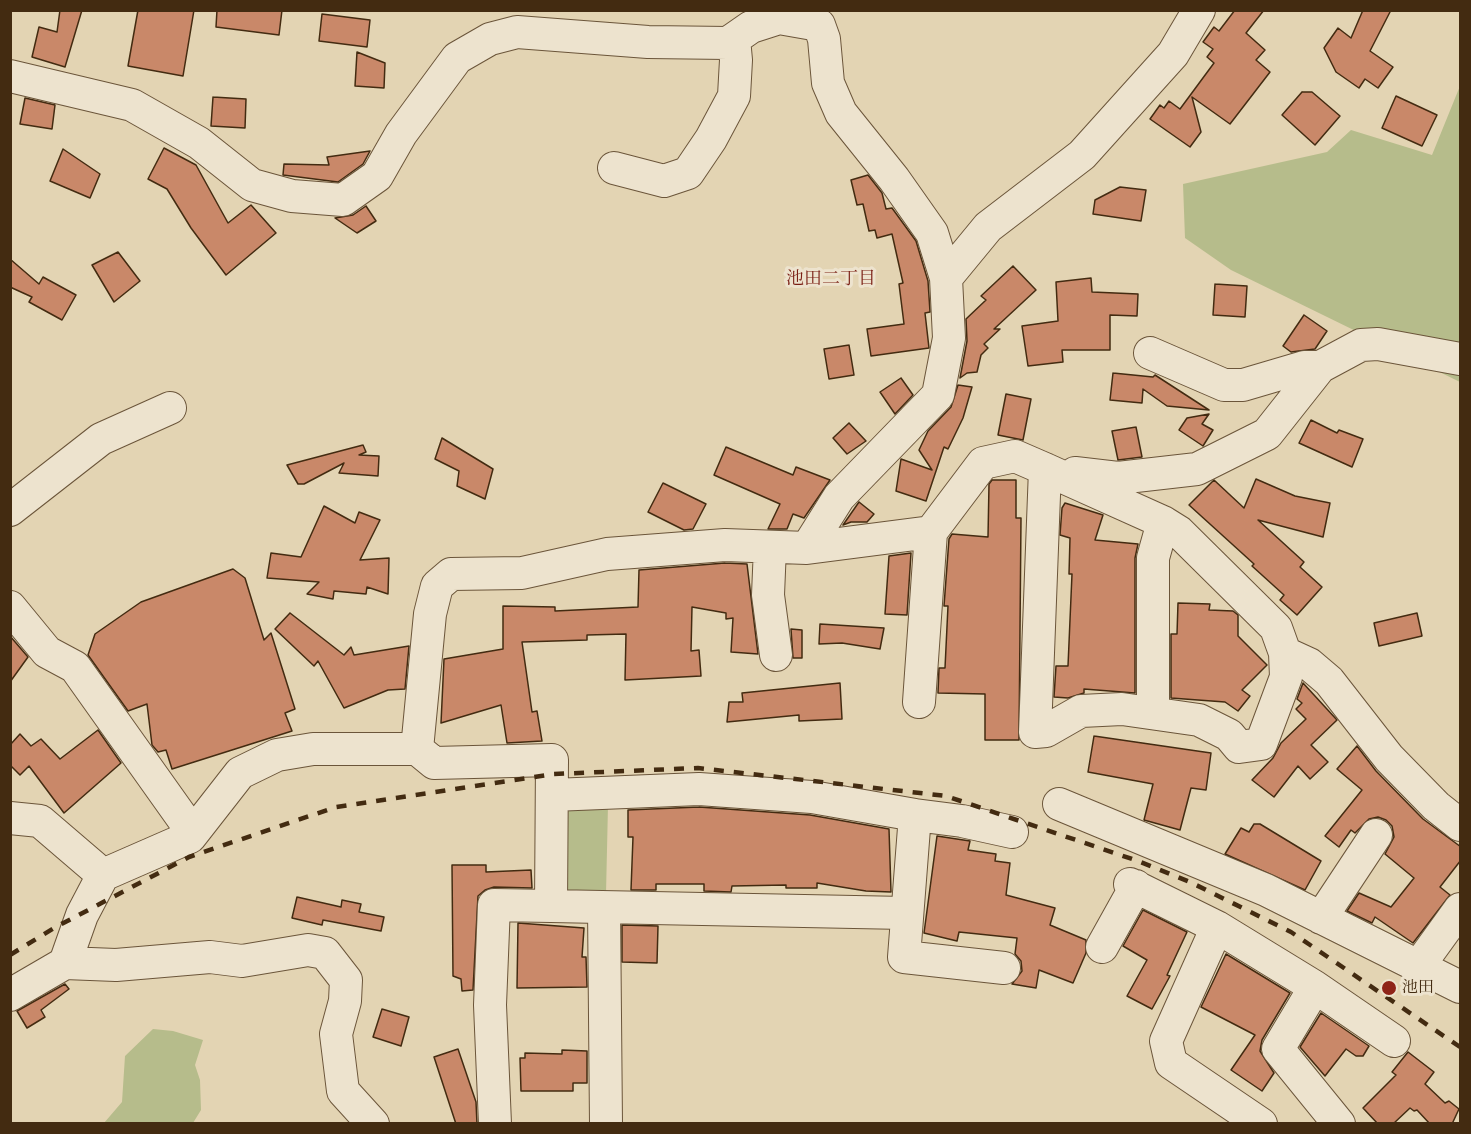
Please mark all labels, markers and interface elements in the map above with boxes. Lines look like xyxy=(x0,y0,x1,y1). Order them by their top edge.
district label: 池田二丁目 xyxy=(786,268,876,290)
place label: 池田 xyxy=(1402,978,1434,998)
marker: 池田 xyxy=(1380,979,1398,997)

